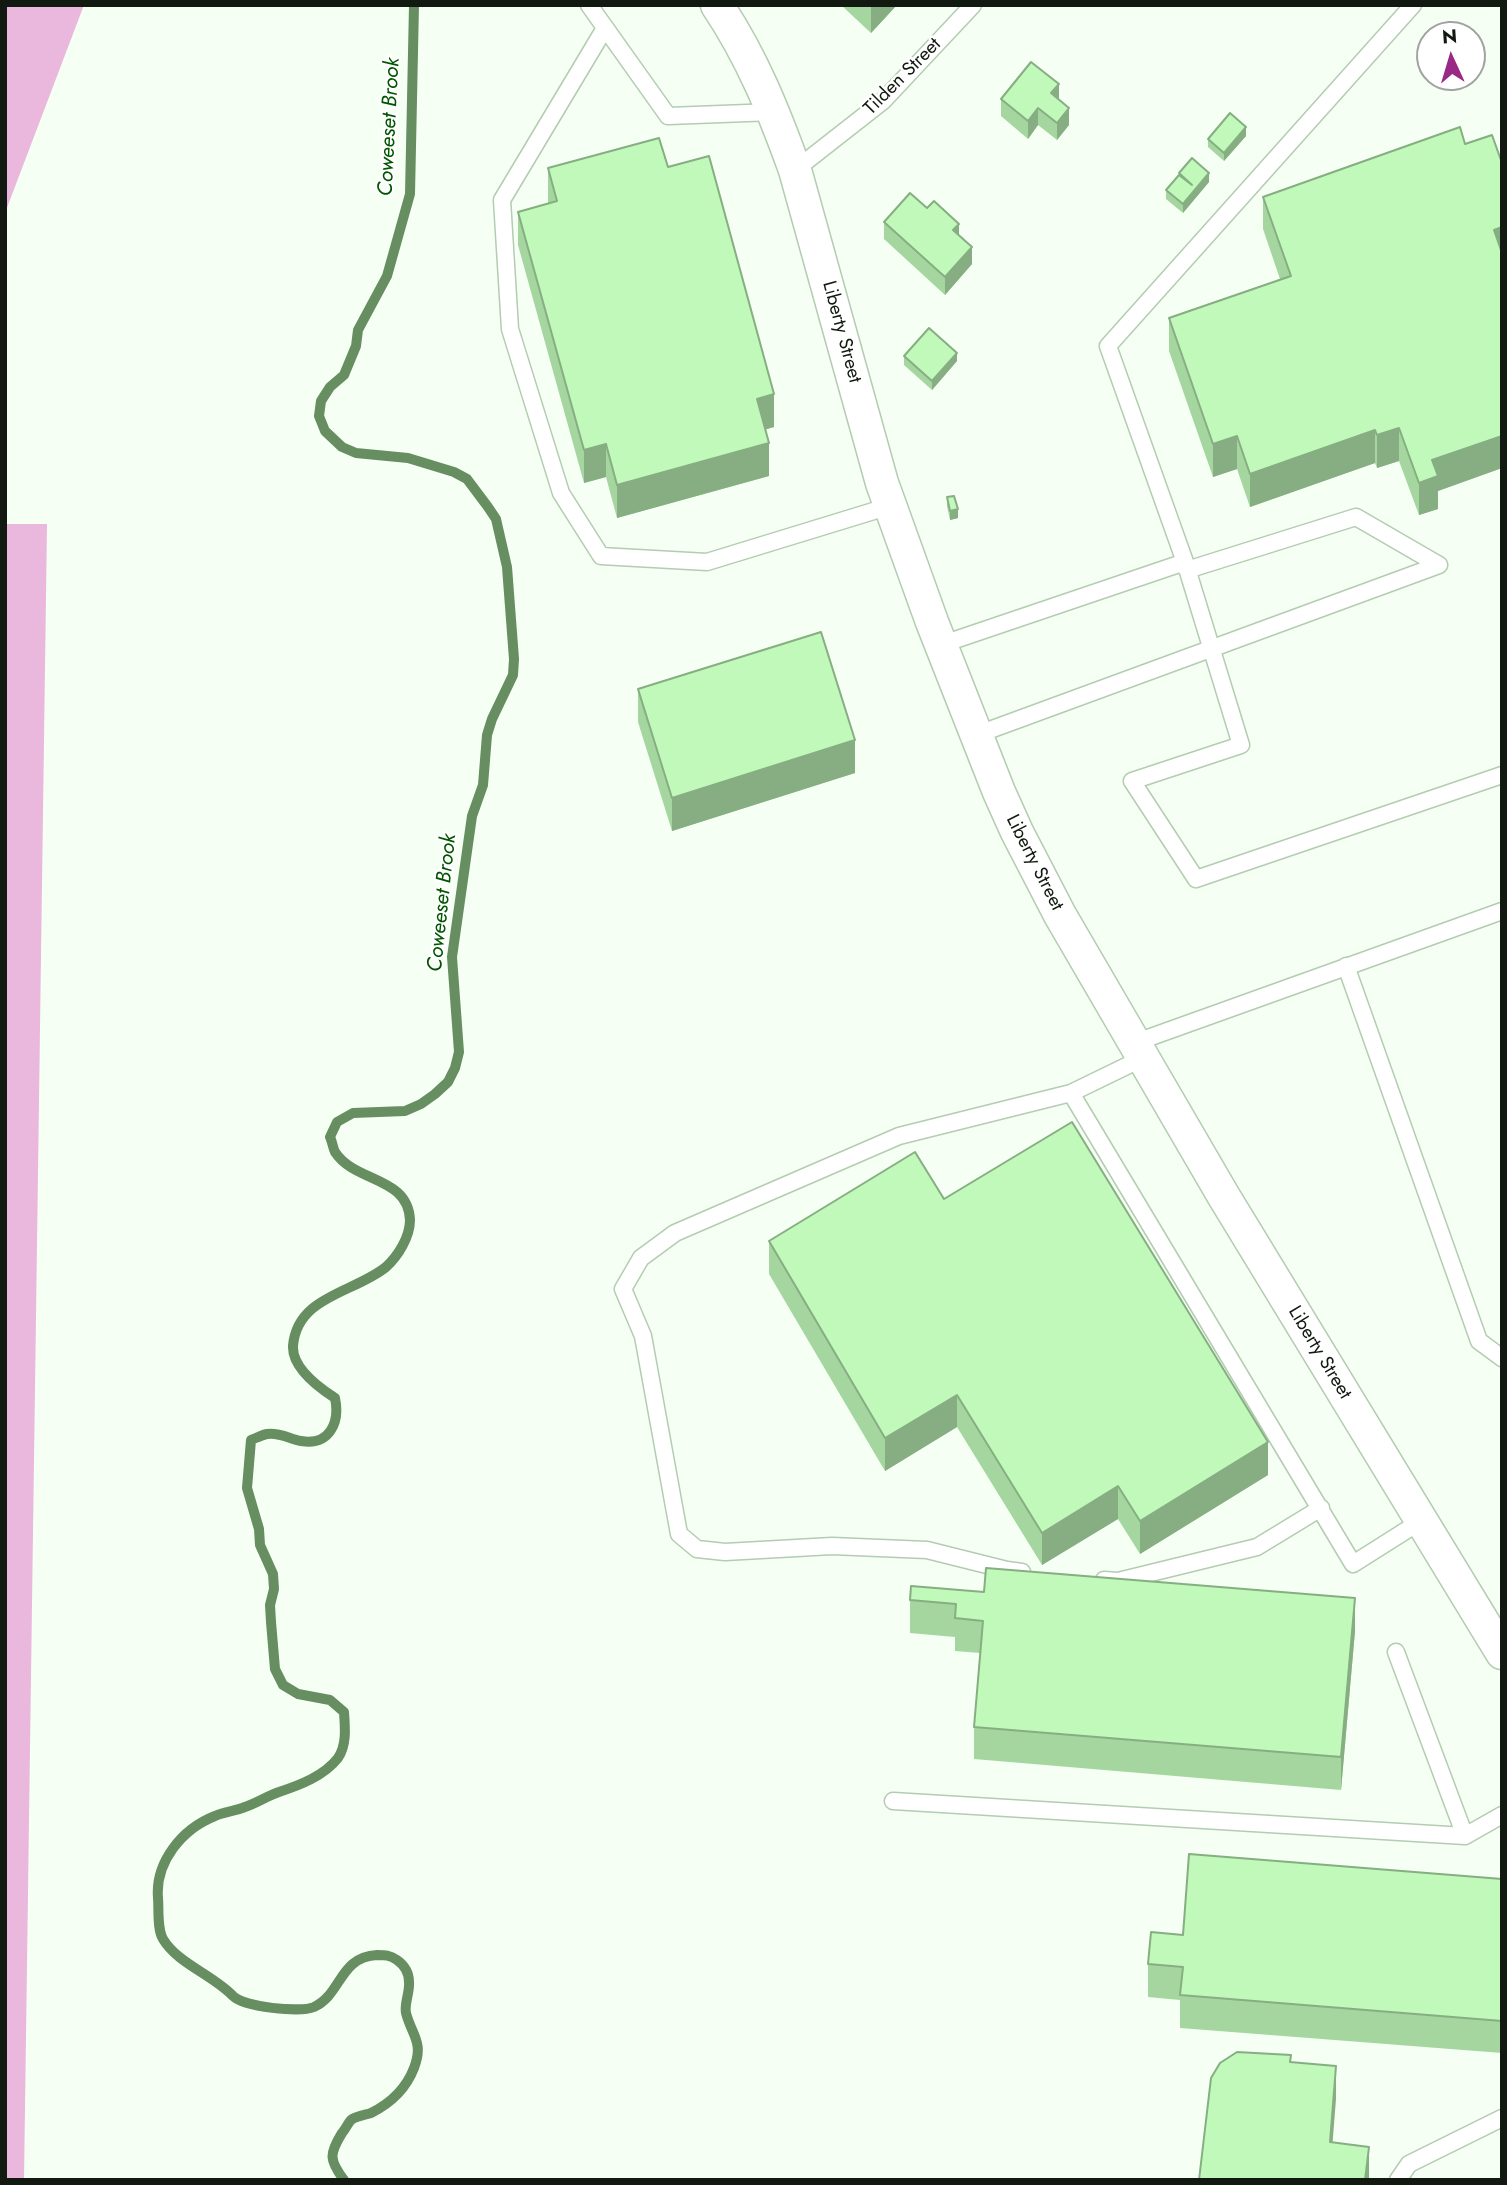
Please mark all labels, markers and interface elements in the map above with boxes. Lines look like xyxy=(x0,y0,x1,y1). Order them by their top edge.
north arrow xyxy=(1416,21,1486,91)
text: N xyxy=(1441,23,1458,51)
street label: Tilden Street xyxy=(860,34,946,120)
water label: Coweeset Brook xyxy=(374,57,406,197)
street label: Liberty Street xyxy=(816,279,866,385)
street label: Liberty Street xyxy=(1000,811,1068,915)
water label: Coweeset Brook xyxy=(423,833,463,973)
street label: Liberty Street xyxy=(1282,1302,1356,1404)

